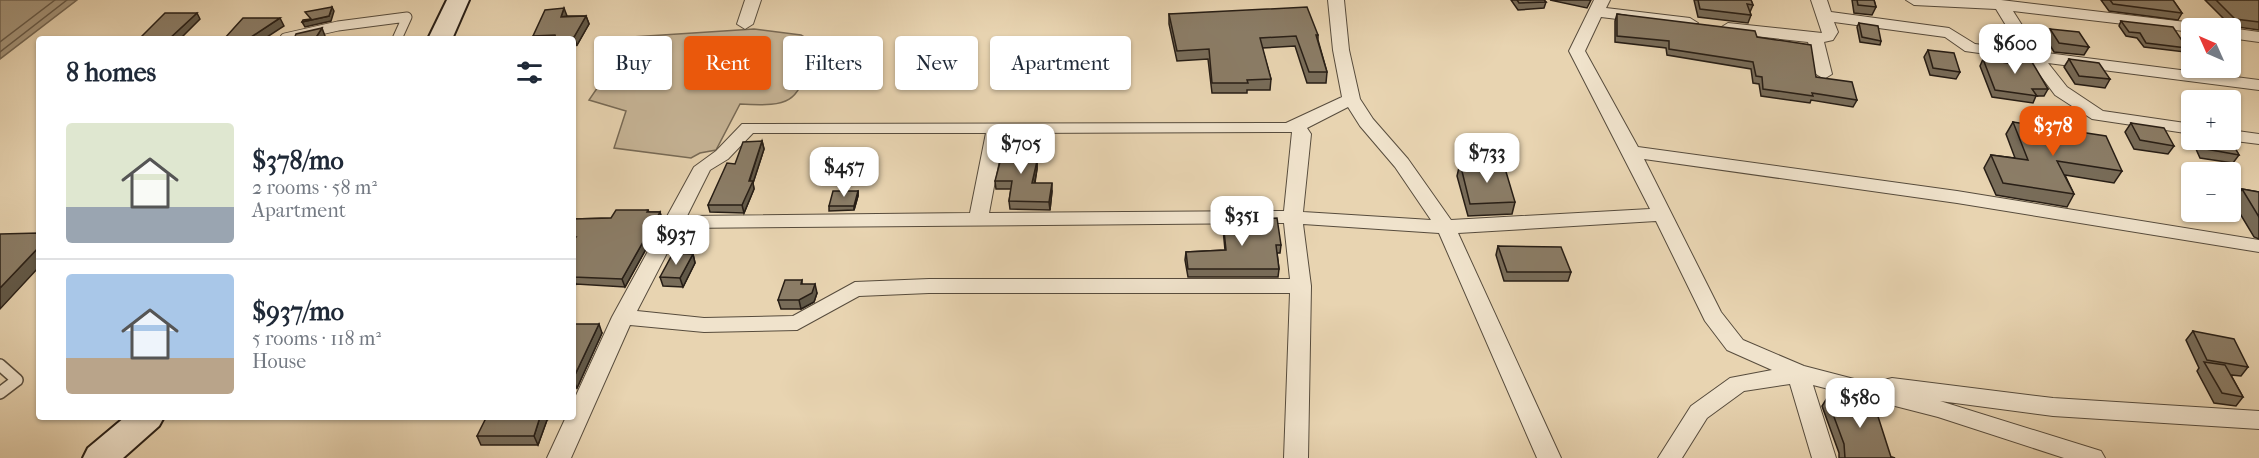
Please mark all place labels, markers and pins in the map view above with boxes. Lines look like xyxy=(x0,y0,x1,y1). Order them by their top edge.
pin: $600 xyxy=(1979,24,2051,75)
pin: $378 xyxy=(2017,106,2089,157)
pin: $705 xyxy=(985,124,1057,175)
pin: $733 xyxy=(1451,133,1523,184)
pin: $457 xyxy=(808,147,880,198)
pin: $351 xyxy=(1206,196,1278,247)
pin: $937 xyxy=(640,215,712,266)
pin: $580 xyxy=(1824,378,1896,429)

